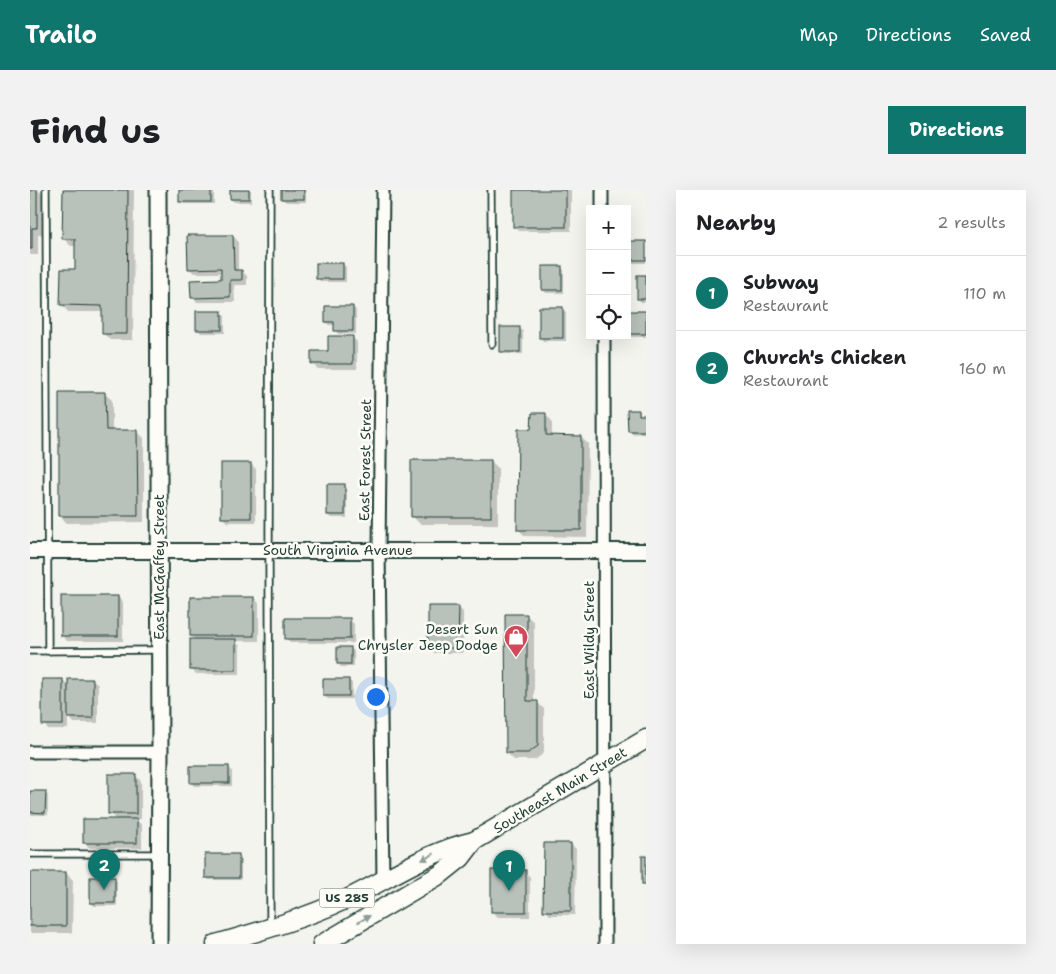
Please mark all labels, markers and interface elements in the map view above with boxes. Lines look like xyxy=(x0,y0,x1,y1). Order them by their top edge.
text: Trailo xyxy=(25,19,97,51)
text: Map xyxy=(800,23,838,47)
text: Directions xyxy=(866,23,952,47)
text: Saved xyxy=(980,23,1031,47)
button: Directions xyxy=(888,106,1026,154)
text: Find us xyxy=(30,107,161,154)
map controls xyxy=(586,205,631,340)
button: + xyxy=(586,205,631,250)
text: Nearby xyxy=(696,209,776,237)
text: 2 results xyxy=(937,212,1006,233)
button: − xyxy=(586,250,631,295)
text: Subway xyxy=(743,270,819,295)
text: 1 xyxy=(708,283,716,304)
text: 110 m xyxy=(963,283,1006,304)
button: locate xyxy=(586,295,631,340)
text: Restaurant xyxy=(743,295,829,316)
text: Church's Chicken xyxy=(743,345,906,370)
text: 2 xyxy=(706,358,718,379)
text: 160 m xyxy=(959,358,1006,379)
text: Restaurant xyxy=(743,370,829,391)
street label: East Forest Street xyxy=(355,399,375,521)
street label: East McGaffey Street xyxy=(150,494,168,640)
street label: South Virginia Avenue xyxy=(263,541,413,559)
street label: East Wildy Street xyxy=(580,581,598,699)
place label: Desert Sun Chrysler Jeep Dodge xyxy=(358,620,498,654)
shop icon: Desert Sun Chrysler Jeep Dodge xyxy=(503,624,529,658)
your location xyxy=(363,684,389,710)
street label: Southeast Main Street xyxy=(490,743,630,837)
pin: 2 xyxy=(88,849,120,890)
pin: 1 xyxy=(493,850,525,891)
one-way arrow xyxy=(420,853,435,861)
road number: US 285 xyxy=(320,888,374,908)
one-way arrow xyxy=(356,915,371,923)

